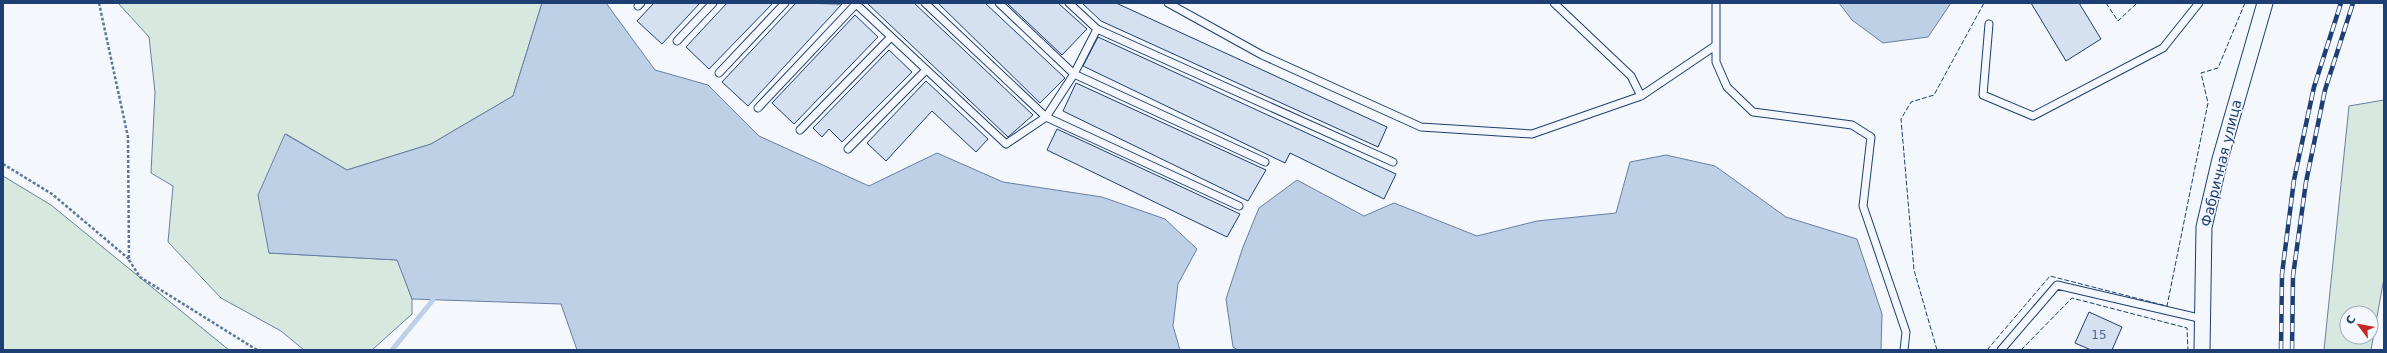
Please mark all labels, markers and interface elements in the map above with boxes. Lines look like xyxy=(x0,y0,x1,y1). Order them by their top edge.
street label: Фабричная улица xyxy=(2197,98,2245,228)
north arrow xyxy=(2339,305,2379,345)
text: С xyxy=(2343,313,2359,327)
house number: 15 xyxy=(2091,328,2107,342)

